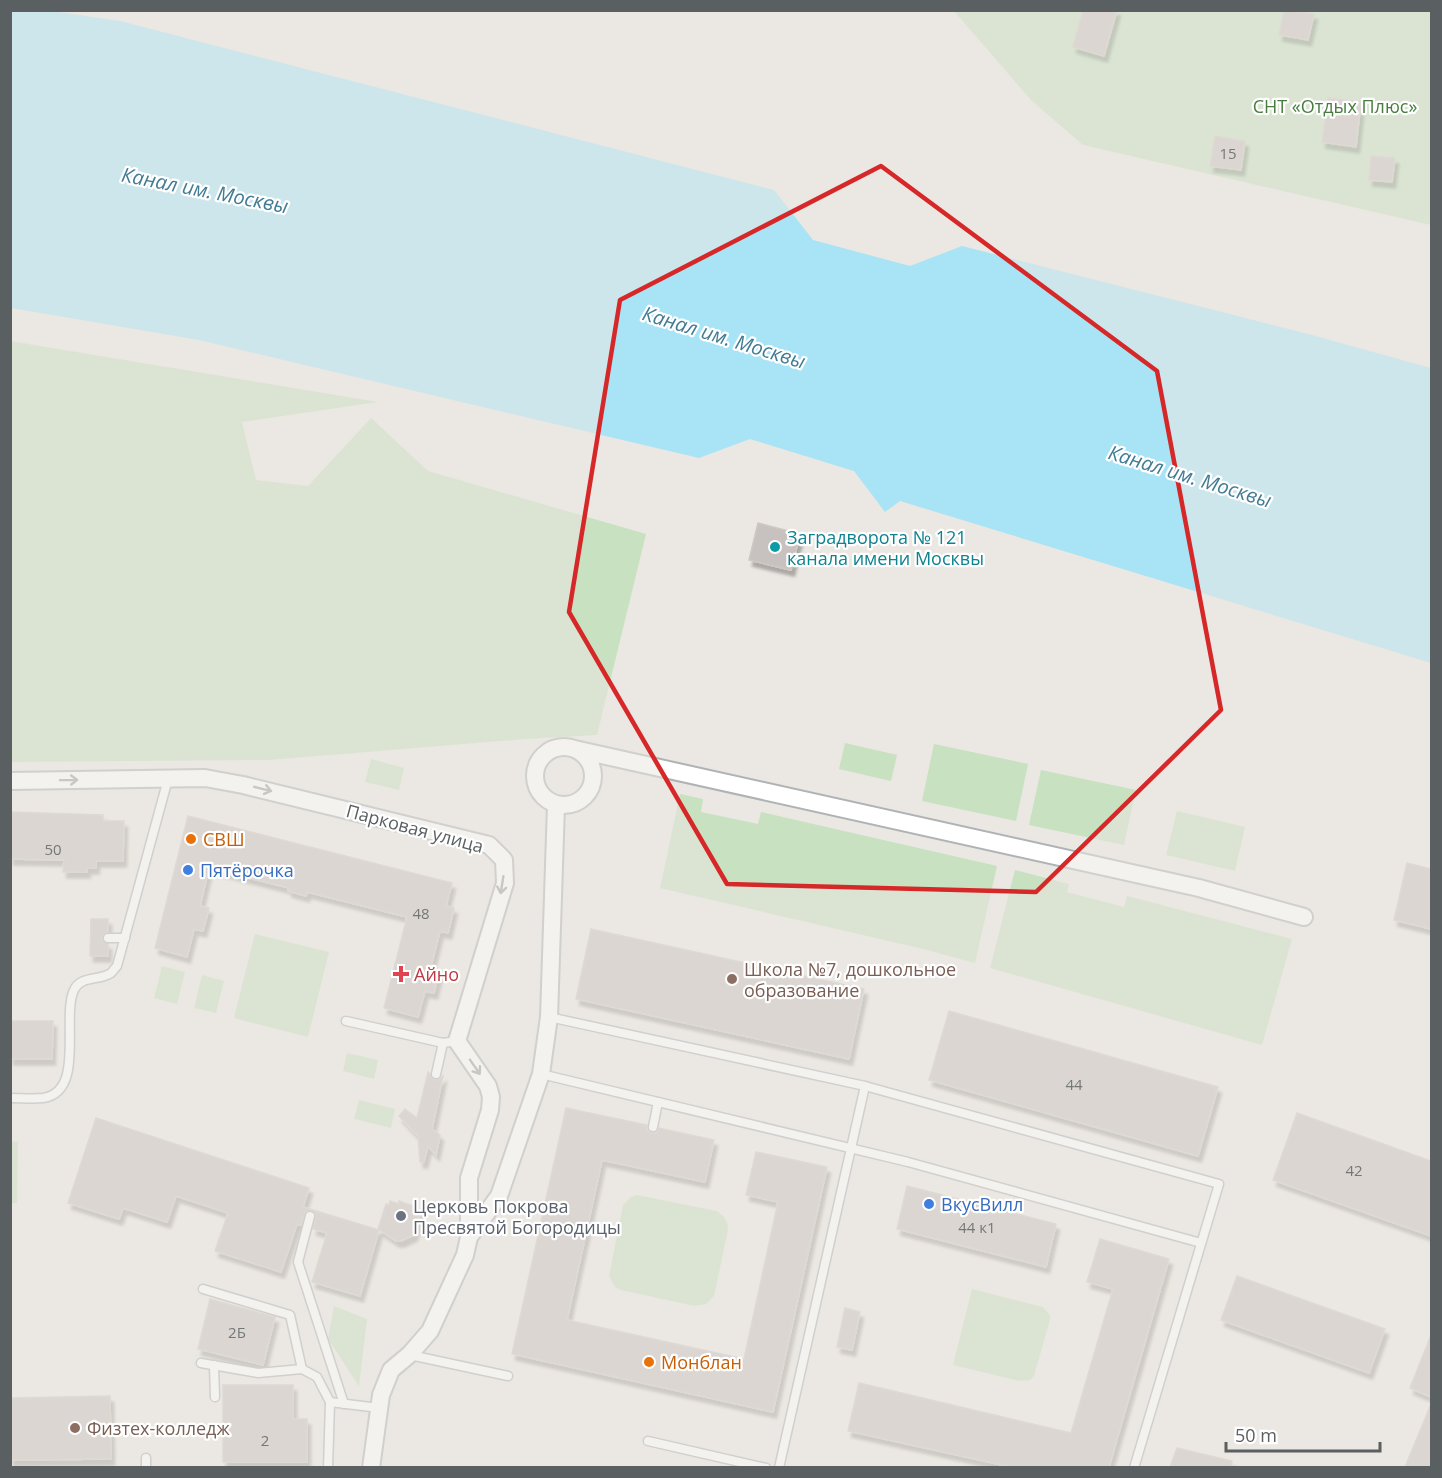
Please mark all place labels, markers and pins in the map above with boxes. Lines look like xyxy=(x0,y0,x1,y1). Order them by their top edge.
place label: Заградворота № 121 канала имени Москвы xyxy=(787,525,984,570)
marker: Заградворота № 121 канала имени Москвы xyxy=(768,540,782,554)
place label: СВШ xyxy=(203,827,245,851)
marker: СВШ xyxy=(184,832,198,846)
place label: Пятёрочка xyxy=(200,858,294,882)
marker: Пятёрочка xyxy=(181,863,195,877)
place label: Школа №7, дошкольное образование xyxy=(744,957,956,1002)
place label: Айно xyxy=(414,962,459,986)
marker: Айно xyxy=(392,965,410,983)
marker: Школа №7, дошкольное образование xyxy=(725,972,739,986)
place label: ВкусВилл xyxy=(941,1192,1023,1216)
place label: Церковь Покрова Пресвятой Богородицы xyxy=(413,1194,621,1239)
marker: ВкусВилл xyxy=(922,1197,936,1211)
marker: Церковь Покрова Пресвятой Богородицы xyxy=(394,1209,408,1223)
place label: Монблан xyxy=(661,1350,742,1374)
marker: Монблан xyxy=(642,1355,656,1369)
place label: Физтех-колледж xyxy=(87,1416,230,1440)
marker: Физтех-колледж xyxy=(68,1421,82,1435)

